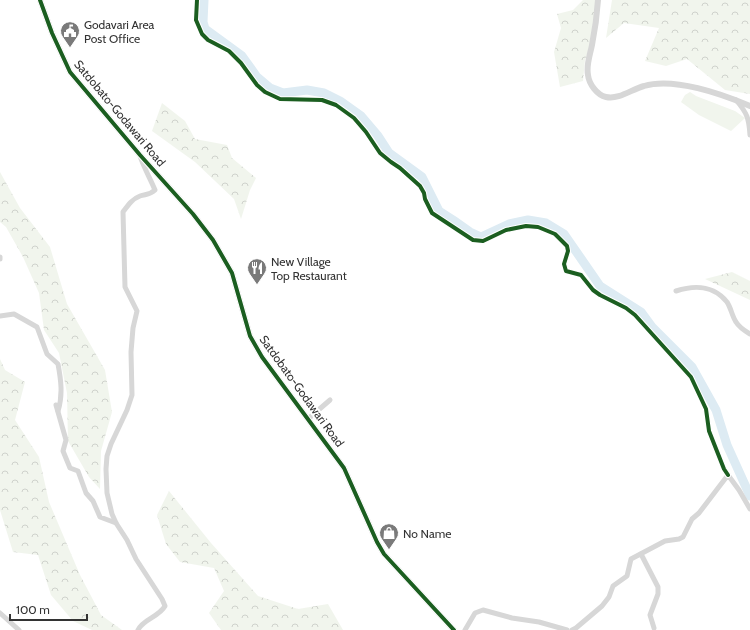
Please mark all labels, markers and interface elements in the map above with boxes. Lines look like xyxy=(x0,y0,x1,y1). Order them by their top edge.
place label: Godavari Area Post Office xyxy=(84,17,155,46)
public building icon: Godavari Area Post Office xyxy=(59,20,81,48)
street label: Satdobato-Godawari Road xyxy=(71,57,169,169)
place label: New Village Top Restaurant xyxy=(271,254,347,283)
restaurant icon: New Village Top Restaurant xyxy=(246,257,268,285)
street label: Satdobato-Godawari Road xyxy=(256,332,348,450)
shop icon: No Name xyxy=(378,522,400,550)
place label: No Name xyxy=(403,526,451,541)
scale bar xyxy=(10,596,87,622)
text: 100 m xyxy=(16,602,50,617)

